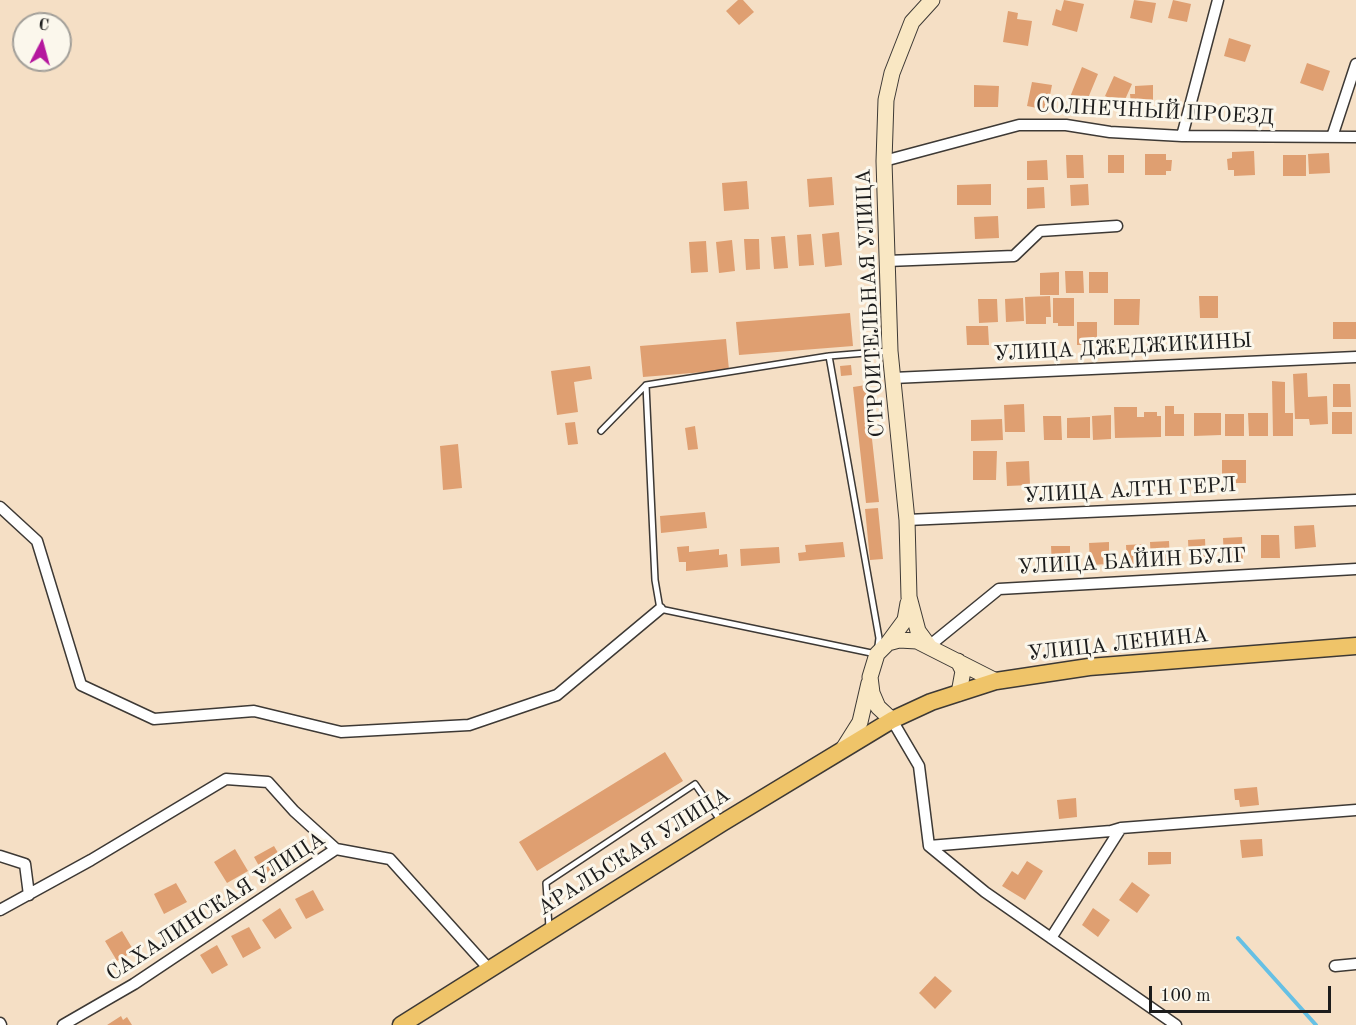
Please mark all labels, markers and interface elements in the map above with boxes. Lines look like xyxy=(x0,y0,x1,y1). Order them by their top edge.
north arrow xyxy=(12,12,72,72)
text: С xyxy=(38,18,50,35)
street label: СОЛНЕЧНЫЙ ПРОЕЗД xyxy=(1035,93,1275,131)
street label: СТРОИТЕЛЬНАЯ УЛИЦА xyxy=(851,168,891,438)
street label: УЛИЦА ДЖЕДЖИКИНЫ xyxy=(993,329,1253,367)
street label: УЛИЦА АЛТН ГЕРЛ xyxy=(1023,473,1237,509)
street label: УЛИЦА БАЙИН БУЛГ xyxy=(1017,543,1247,581)
street label: УЛИЦА ЛЕНИНА xyxy=(1026,623,1210,667)
street label: АРАЛЬСКАЯ УЛИЦА xyxy=(533,783,735,921)
street label: САХАЛИНСКАЯ УЛИЦА xyxy=(102,827,330,987)
scale bar xyxy=(1152,974,1334,1012)
text: 100 m xyxy=(1160,987,1211,1005)

